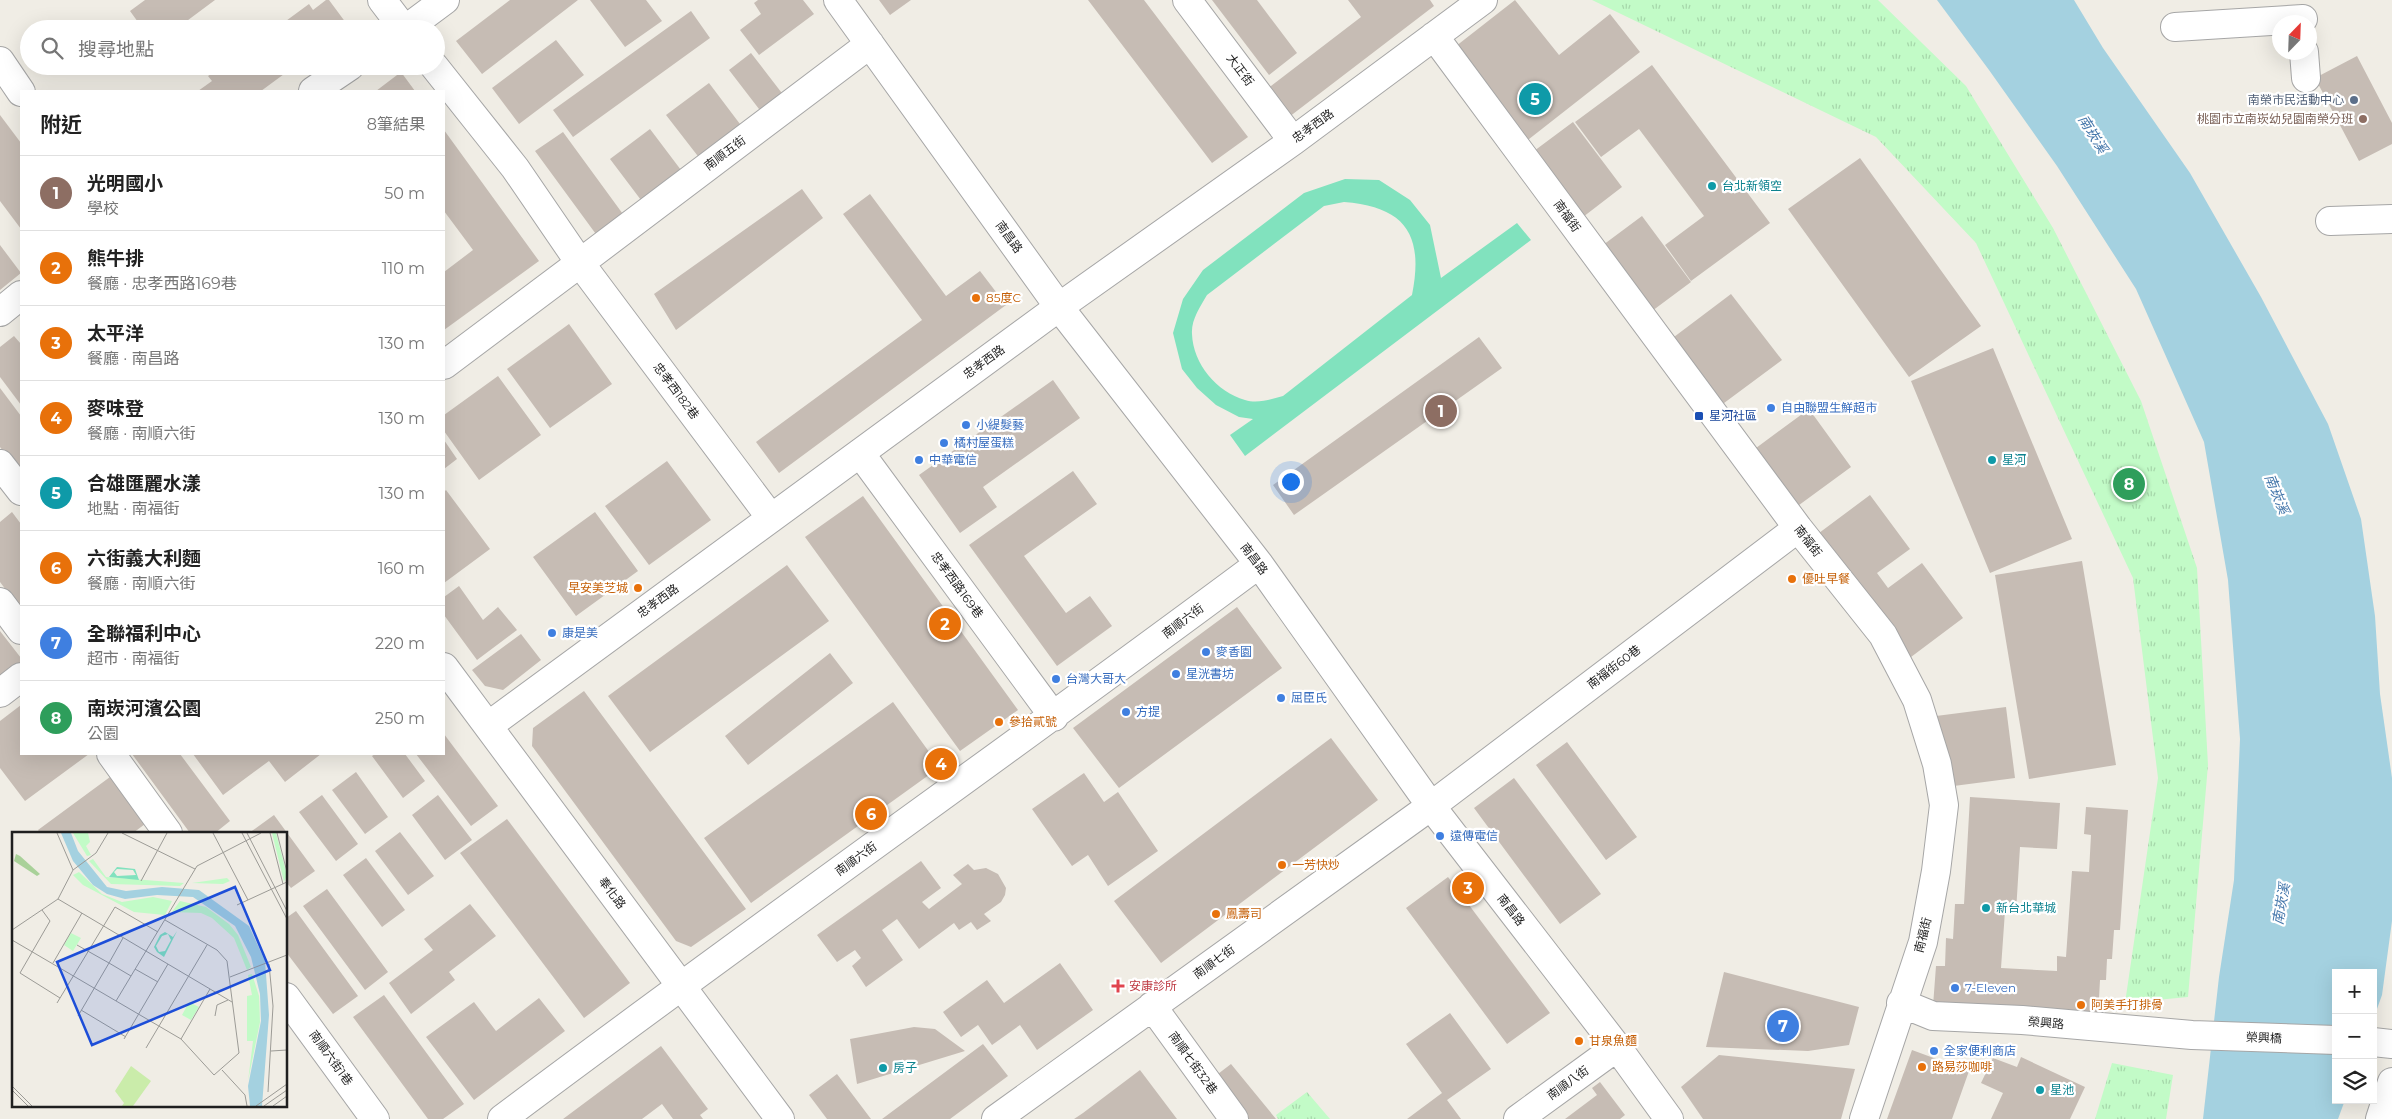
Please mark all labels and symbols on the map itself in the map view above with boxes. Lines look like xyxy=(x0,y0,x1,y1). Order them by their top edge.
north arrow xyxy=(2272,15,2317,60)
street label: 大正街 xyxy=(1224,51,1257,89)
pin: 5 xyxy=(1519,80,1551,118)
place label: 南榮市民活動中心 xyxy=(2248,92,2344,107)
marker: 南榮市民活動中心 xyxy=(2348,94,2360,106)
street label: 忠孝西路 xyxy=(1289,105,1337,146)
water label: 南崁溪 xyxy=(2074,111,2113,158)
place label: 桃園市立南崁幼兒園南榮分班 xyxy=(2197,111,2353,126)
marker: 桃園市立南崁幼兒園南榮分班 xyxy=(2357,113,2369,125)
street label: 南順五街 xyxy=(701,132,748,173)
place label: 台北新領空 xyxy=(1722,178,1782,193)
marker: 台北新領空 xyxy=(1706,180,1718,192)
street label: 南福街 xyxy=(1551,197,1584,235)
street label: 南昌路 xyxy=(993,218,1026,256)
place label: 85度C xyxy=(986,290,1021,305)
marker: 85度C xyxy=(970,292,982,304)
street label: 忠孝西路 xyxy=(960,341,1008,382)
street label: 忠孝西182巷 xyxy=(650,360,702,422)
pin: 1 xyxy=(1425,392,1457,430)
place label: 自由聯盟生鮮超市 xyxy=(1781,400,1877,415)
marker: 自由聯盟生鮮超市 xyxy=(1765,402,1777,414)
place label: 星河社區 xyxy=(1709,408,1757,423)
marker: 星河社區 xyxy=(1693,410,1705,422)
place label: 小緹髮藝 xyxy=(976,417,1024,432)
marker: 小緹髮藝 xyxy=(960,419,972,431)
place label: 橘村屋蛋糕 xyxy=(954,435,1014,450)
marker: 橘村屋蛋糕 xyxy=(938,437,950,449)
place label: 中華電信 xyxy=(929,452,977,467)
place label: 星河 xyxy=(2002,452,2026,467)
marker: 中華電信 xyxy=(913,454,925,466)
marker: 星河 xyxy=(1986,454,1998,466)
pin: 8 xyxy=(2113,465,2145,503)
your location xyxy=(1278,469,1304,495)
water label: 南崁溪 xyxy=(2261,471,2294,519)
street label: 南福街 xyxy=(1791,522,1825,559)
street label: 南昌路 xyxy=(1238,540,1271,578)
street label: 忠孝西路169巷 xyxy=(928,548,987,621)
place label: 優吐早餐 xyxy=(1802,571,1850,586)
marker: 優吐早餐 xyxy=(1786,573,1798,585)
place label: 早安美芝城 xyxy=(568,580,628,595)
street label: 忠孝西路 xyxy=(634,580,682,621)
marker: 早安美芝城 xyxy=(632,582,644,594)
street label: 南順六街 xyxy=(1159,600,1206,641)
pin: 2 xyxy=(929,605,961,643)
place label: 康是美 xyxy=(562,625,598,640)
marker: 康是美 xyxy=(546,627,558,639)
street label: 南福街60巷 xyxy=(1584,642,1643,692)
place label: 麥香園 xyxy=(1216,644,1252,659)
marker: 麥香園 xyxy=(1200,646,1212,658)
place label: 星洸書坊 xyxy=(1186,666,1234,681)
marker: 星洸書坊 xyxy=(1170,668,1182,680)
place label: 台灣大哥大 xyxy=(1066,671,1126,686)
marker: 台灣大哥大 xyxy=(1050,673,1062,685)
place label: 屈臣氏 xyxy=(1291,690,1327,705)
marker: 屈臣氏 xyxy=(1275,692,1287,704)
place label: 方提 xyxy=(1136,704,1160,719)
marker: 方提 xyxy=(1120,706,1132,718)
place label: 參拾貳號 xyxy=(1009,714,1057,729)
marker: 參拾貳號 xyxy=(993,716,1005,728)
pin: 4 xyxy=(925,745,957,783)
pin: 6 xyxy=(855,795,887,833)
place label: 遠傳電信 xyxy=(1450,828,1498,843)
marker: 遠傳電信 xyxy=(1434,830,1446,842)
inset map xyxy=(12,832,288,1106)
street label: 南順六街 xyxy=(832,838,880,879)
place label: 一芳快炒 xyxy=(1292,857,1340,872)
marker: 一芳快炒 xyxy=(1276,859,1288,871)
pin: 3 xyxy=(1452,869,1484,907)
street label: 奉化路 xyxy=(596,874,629,912)
water label: 南崁溪 xyxy=(2268,880,2294,926)
street label: 南昌路 xyxy=(1494,891,1528,928)
place label: 新台北華城 xyxy=(1996,900,2056,915)
marker: 新台北華城 xyxy=(1980,902,1992,914)
place label: 鳳壽司 xyxy=(1226,906,1262,921)
marker: 鳳壽司 xyxy=(1210,908,1222,920)
street label: 南福街 xyxy=(1911,916,1934,954)
street label: 南順七街 xyxy=(1190,941,1238,982)
place label: 安康診所 xyxy=(1129,978,1177,993)
marker: 安康診所 xyxy=(1111,979,1125,993)
place label: 7-Eleven xyxy=(1965,980,2016,995)
marker: 7-Eleven xyxy=(1949,982,1961,994)
place label: 阿美手打排骨 xyxy=(2091,997,2163,1012)
marker: 阿美手打排骨 xyxy=(2075,999,2087,1011)
pin: 7 xyxy=(1767,1007,1799,1045)
street label: 榮興路 xyxy=(2027,1013,2065,1032)
street label: 南順六街1巷 xyxy=(306,1027,356,1088)
street label: 南順七街32巷 xyxy=(1166,1029,1221,1097)
street label: 榮興橋 xyxy=(2246,1029,2282,1046)
place label: 甘泉魚麵 xyxy=(1589,1033,1637,1048)
marker: 甘泉魚麵 xyxy=(1573,1035,1585,1047)
place label: 全家便利商店 xyxy=(1944,1043,2016,1058)
marker: 全家便利商店 xyxy=(1928,1045,1940,1057)
place label: 路易莎咖啡 xyxy=(1932,1059,1992,1074)
place label: 房子 xyxy=(893,1060,917,1075)
marker: 路易莎咖啡 xyxy=(1916,1061,1928,1073)
marker: 房子 xyxy=(877,1062,889,1074)
street label: 南順八街 xyxy=(1544,1062,1592,1103)
place label: 星池 xyxy=(2050,1082,2074,1097)
marker: 星池 xyxy=(2034,1084,2046,1096)

